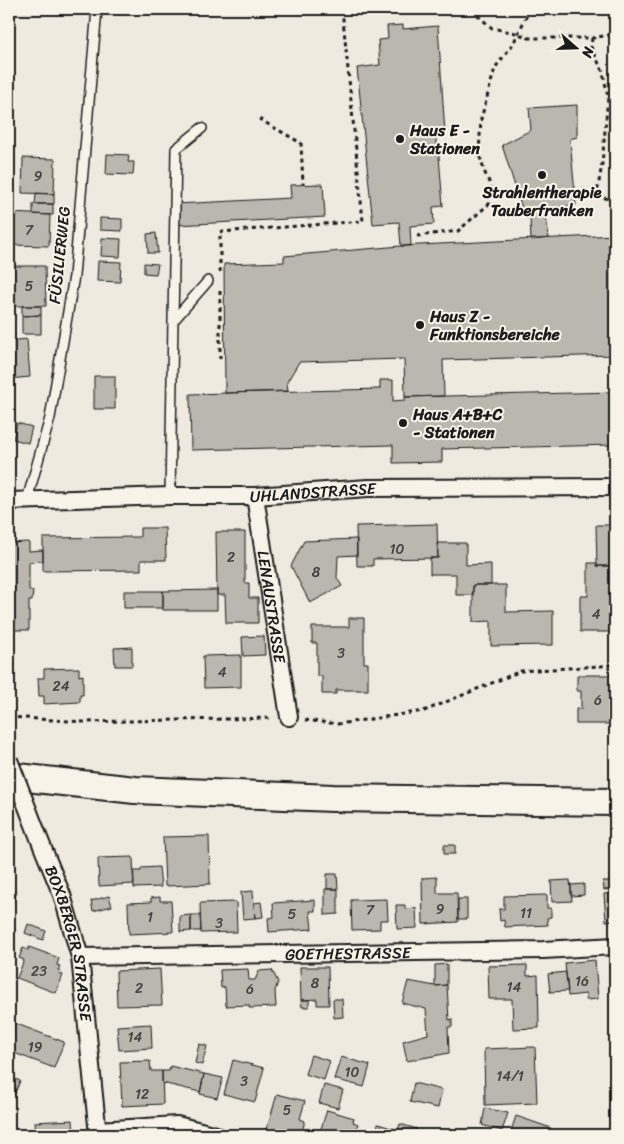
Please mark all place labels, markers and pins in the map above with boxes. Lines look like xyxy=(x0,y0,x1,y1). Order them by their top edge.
place label: Haus E - Stationen xyxy=(409,116,480,163)
marker: Haus E - Stationen xyxy=(394,133,406,145)
marker: Strahlentherapie Tauberfranken xyxy=(536,169,548,181)
place label: Strahlentherapie Tauberfranken xyxy=(481,178,602,225)
place label: Haus Z - Funktionsbereiche xyxy=(429,302,561,349)
marker: Haus Z - Funktionsbereiche xyxy=(414,319,426,331)
place label: Haus A+B+C - Stationen xyxy=(412,400,503,447)
marker: Haus A+B+C - Stationen xyxy=(397,417,409,429)

